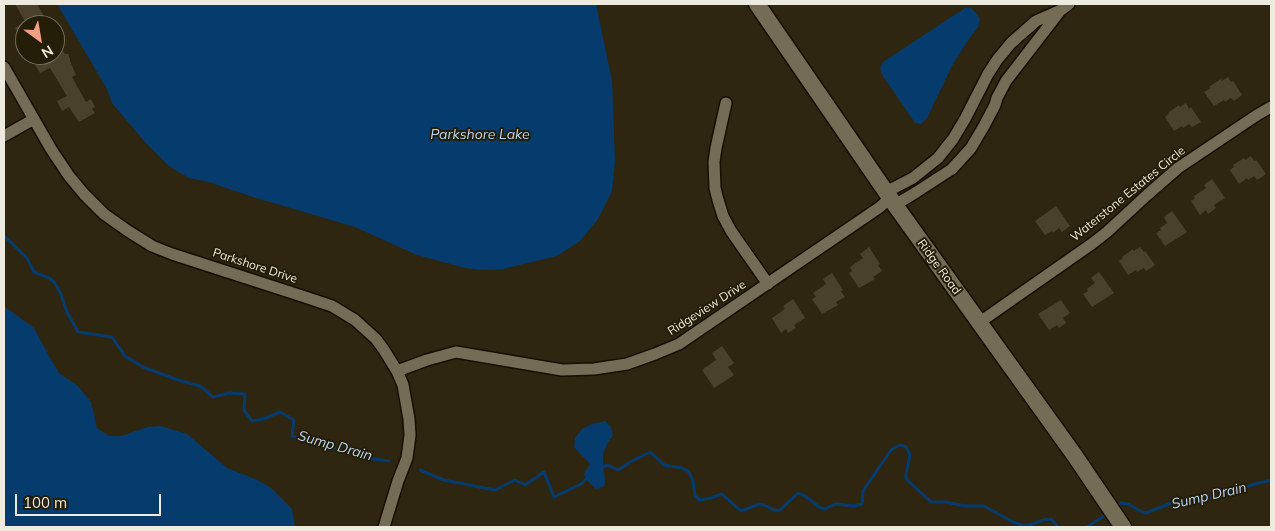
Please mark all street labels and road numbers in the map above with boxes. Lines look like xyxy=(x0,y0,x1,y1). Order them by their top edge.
street label: Waterstone Estates Circle xyxy=(1068,143,1188,245)
street label: Ridge Road xyxy=(914,237,964,297)
street label: Parkshore Drive xyxy=(211,246,299,286)
street label: Ridgeview Drive xyxy=(665,277,749,339)

